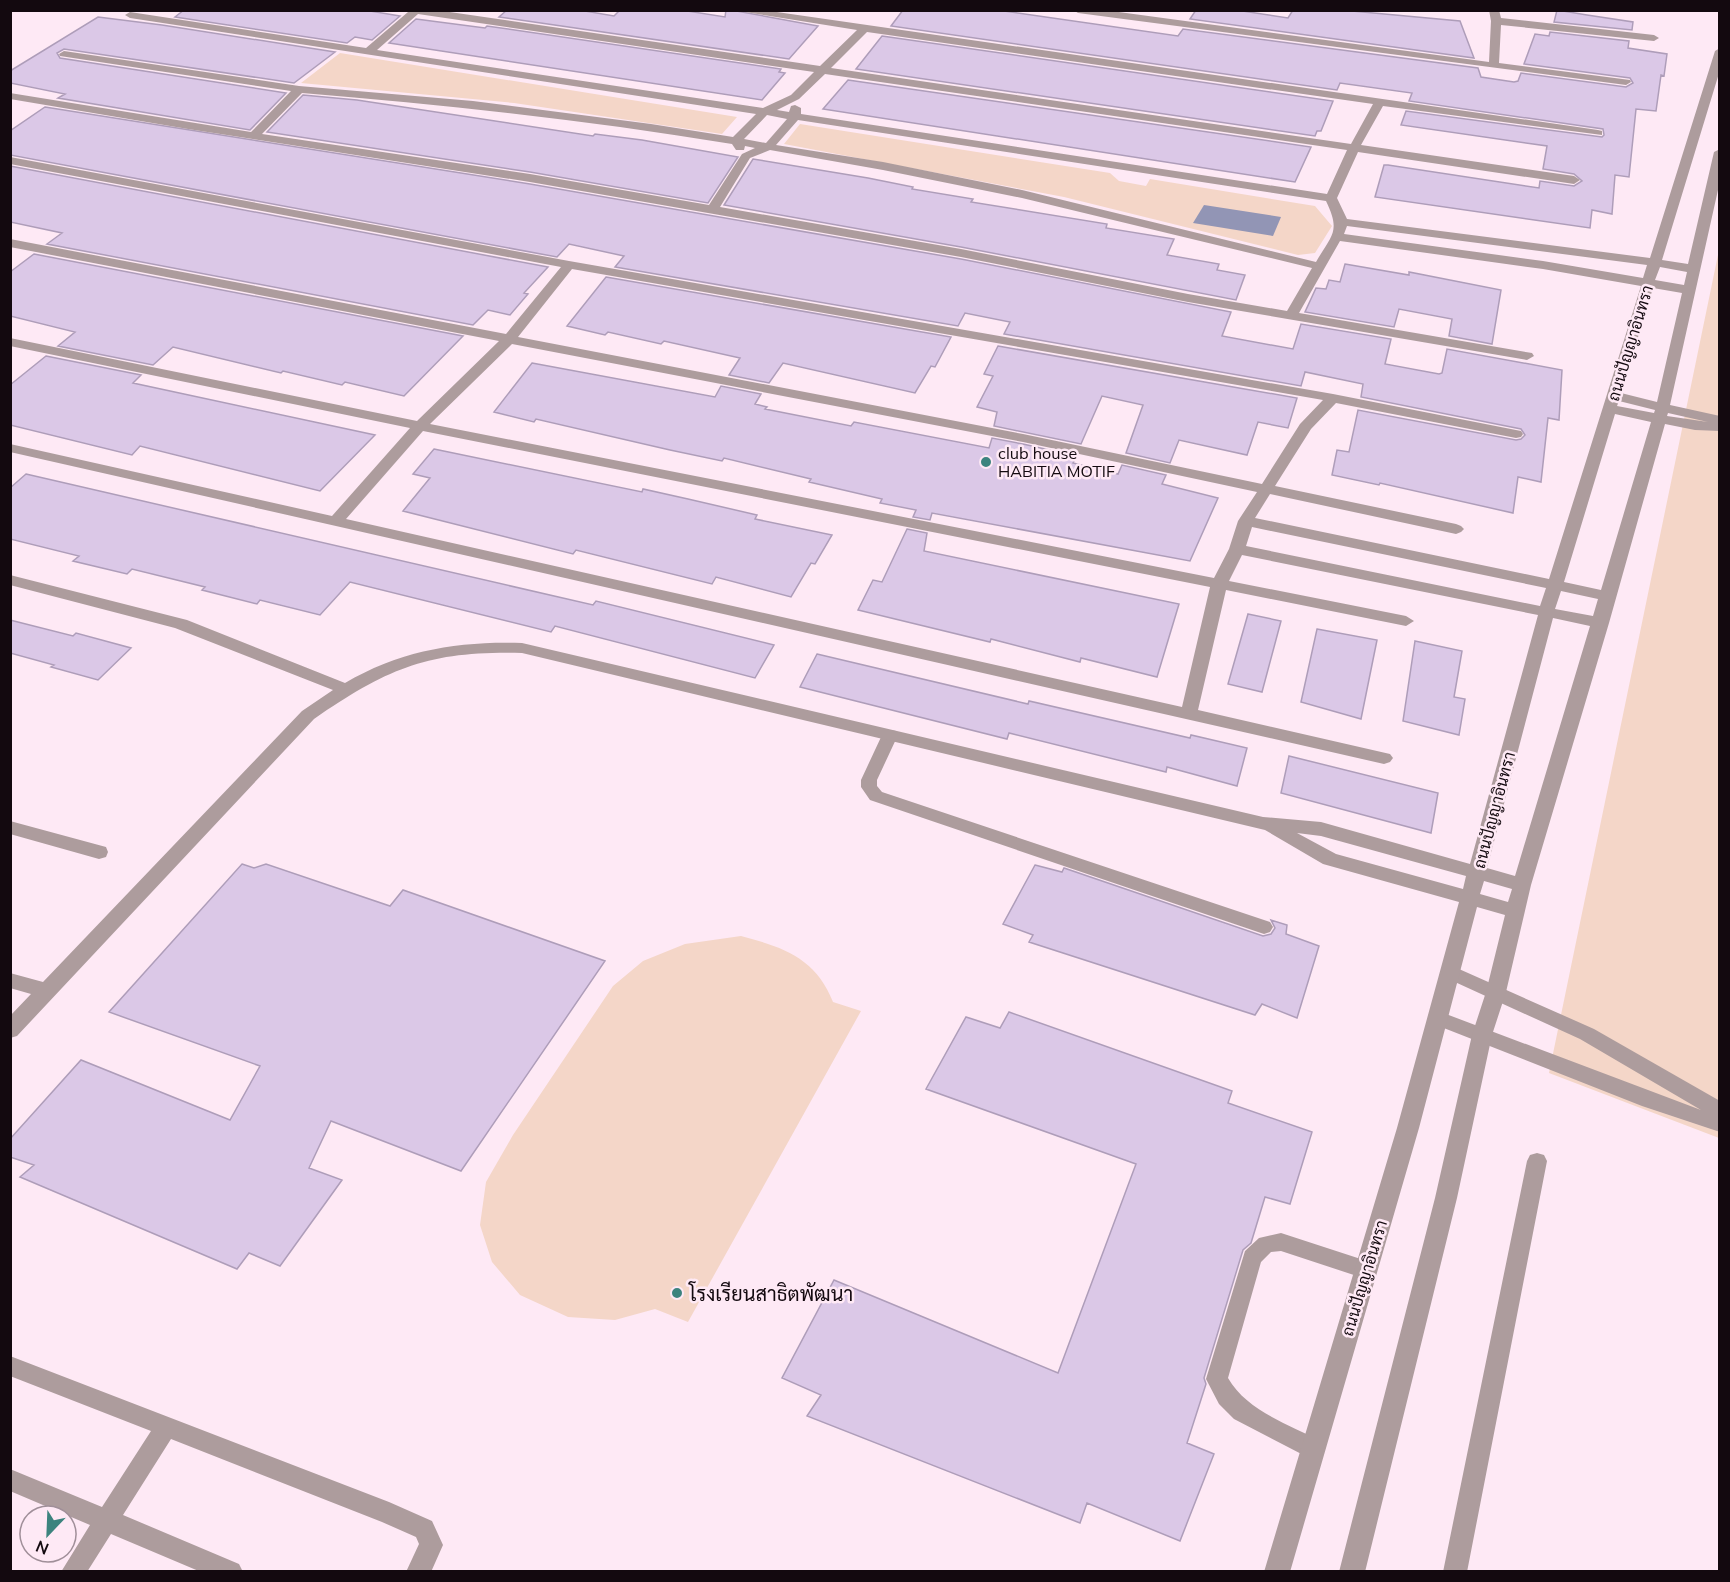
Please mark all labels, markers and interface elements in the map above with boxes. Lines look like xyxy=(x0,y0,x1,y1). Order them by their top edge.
street label: ถนนปัญญาอินทรา xyxy=(1603,283,1657,403)
place label: club house HABITIA MOTIF xyxy=(998,443,1115,481)
marker: club house HABITIA MOTIF xyxy=(979,455,993,469)
street label: ถนนปัญญาอินทรา xyxy=(1469,749,1519,871)
street label: ถนนปัญญาอินทรา xyxy=(1337,1218,1391,1338)
place label: โรงเรียนสาธิตพัฒนา xyxy=(688,1281,853,1306)
marker: โรงเรียนสาธิตพัฒนา xyxy=(670,1286,684,1300)
north arrow xyxy=(18,1504,78,1564)
text: N xyxy=(33,1536,52,1559)

